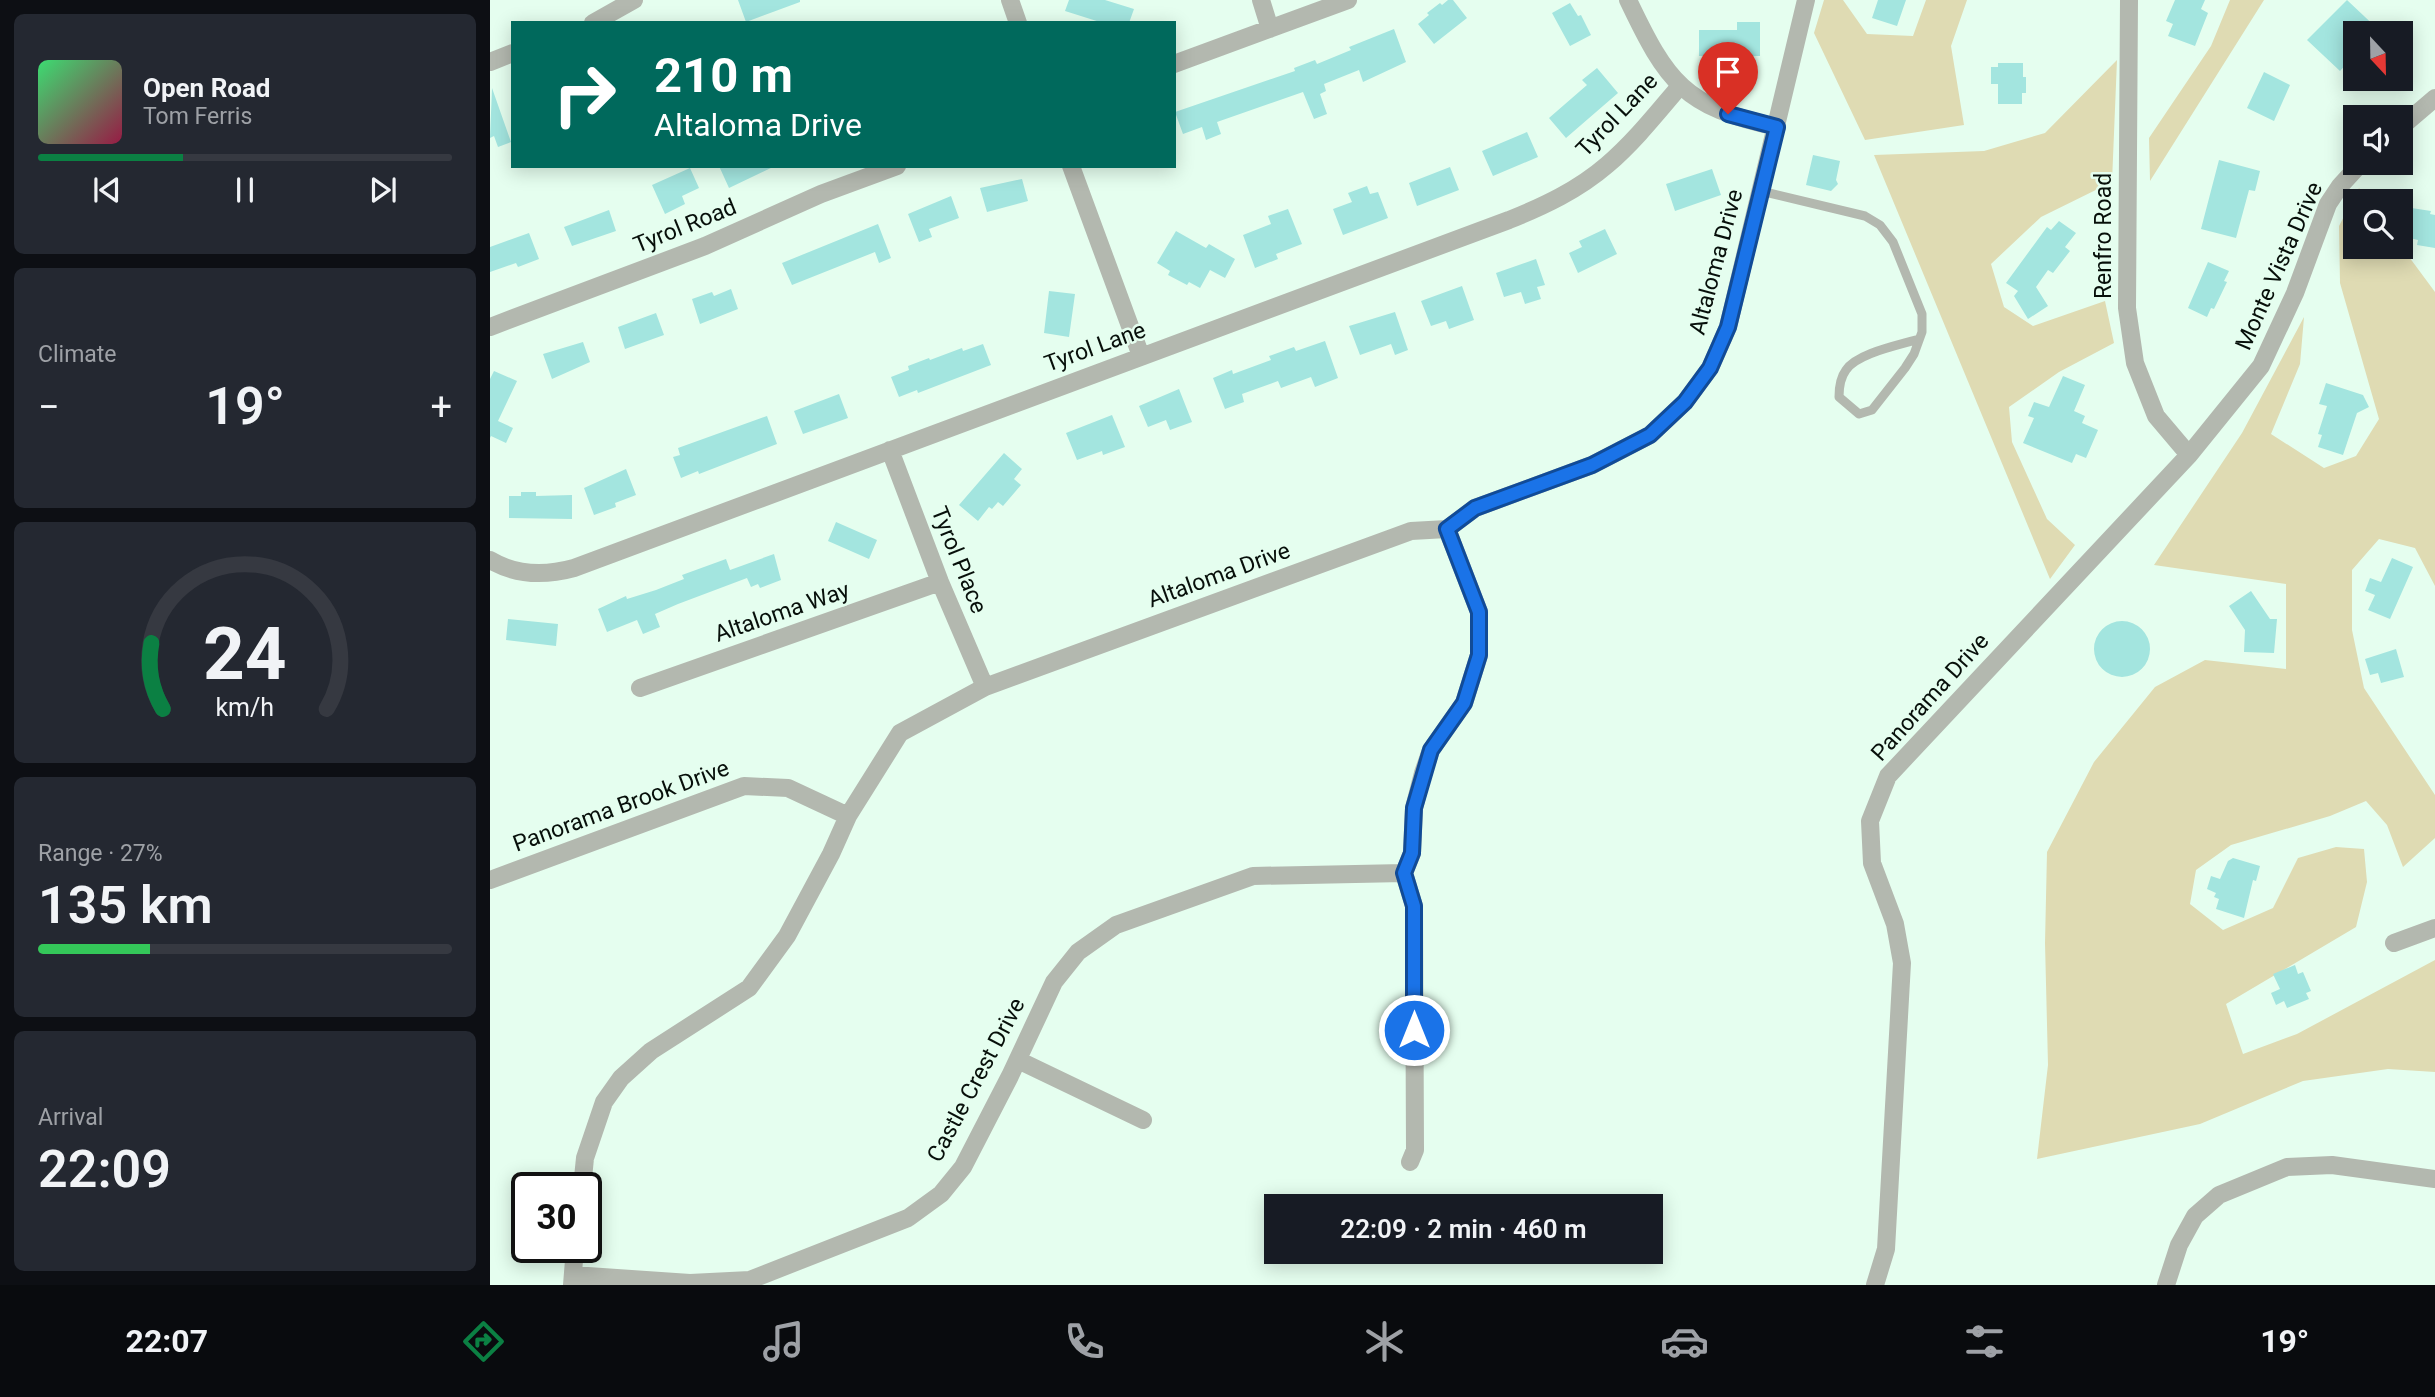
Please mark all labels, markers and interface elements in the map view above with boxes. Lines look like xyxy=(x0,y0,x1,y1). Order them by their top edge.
north arrow xyxy=(2343,21,2413,91)
map controls xyxy=(2343,21,2413,259)
pin xyxy=(1698,42,1758,114)
text: 210 m xyxy=(654,47,793,104)
icon: right xyxy=(539,49,630,140)
icon: arrive xyxy=(1709,53,1747,91)
street label: Tyrol Lane xyxy=(1571,68,1663,162)
text: Open Road xyxy=(143,73,271,103)
text: Tom Ferris xyxy=(143,103,252,130)
button: sound xyxy=(2343,105,2413,175)
text: Altaloma Drive xyxy=(654,106,862,144)
icon: previous xyxy=(88,171,126,209)
icon: pause xyxy=(226,171,264,209)
icon: next xyxy=(364,171,402,209)
street label: Renfro Road xyxy=(2090,173,2117,299)
street label: Monte Vista Drive xyxy=(2230,178,2328,354)
street label: Altaloma Drive xyxy=(1684,186,1748,338)
button: search xyxy=(2343,189,2413,259)
street label: Tyrol Road xyxy=(630,193,740,259)
street label: Tyrol Lane xyxy=(1041,316,1149,378)
text: Climate xyxy=(38,341,117,368)
text: 19° xyxy=(205,376,285,437)
text: − xyxy=(38,385,60,429)
text: + xyxy=(430,385,452,429)
street label: Tyrol Place xyxy=(925,503,993,617)
street label: Altaloma Drive xyxy=(1144,537,1294,613)
street label: Altaloma Way xyxy=(711,576,853,648)
text: 24 xyxy=(203,611,287,697)
street label: Panorama Drive xyxy=(1866,628,1994,766)
text: km/h xyxy=(216,692,274,721)
street label: Panorama Brook Drive xyxy=(509,754,733,858)
text: Range · 27% xyxy=(38,840,163,867)
text: 135 km xyxy=(38,875,213,936)
street label: Castle Crest Drive xyxy=(921,993,1031,1167)
position arrow xyxy=(1377,993,1451,1067)
text: Arrival xyxy=(38,1104,103,1131)
text: 22:09 xyxy=(38,1139,171,1200)
speed limit sign: 30 xyxy=(511,1172,602,1263)
text: 22:09 · 2 min · 460 m xyxy=(1340,1214,1587,1244)
icon: directions xyxy=(459,1317,508,1366)
icon: music xyxy=(759,1317,808,1366)
icon: phone xyxy=(1060,1317,1109,1366)
icon: climate xyxy=(1360,1317,1409,1366)
icon: car xyxy=(1660,1317,1709,1366)
icon: filters xyxy=(1960,1317,2009,1366)
text: 22:07 xyxy=(126,1322,208,1360)
text: 19° xyxy=(2260,1322,2309,1360)

